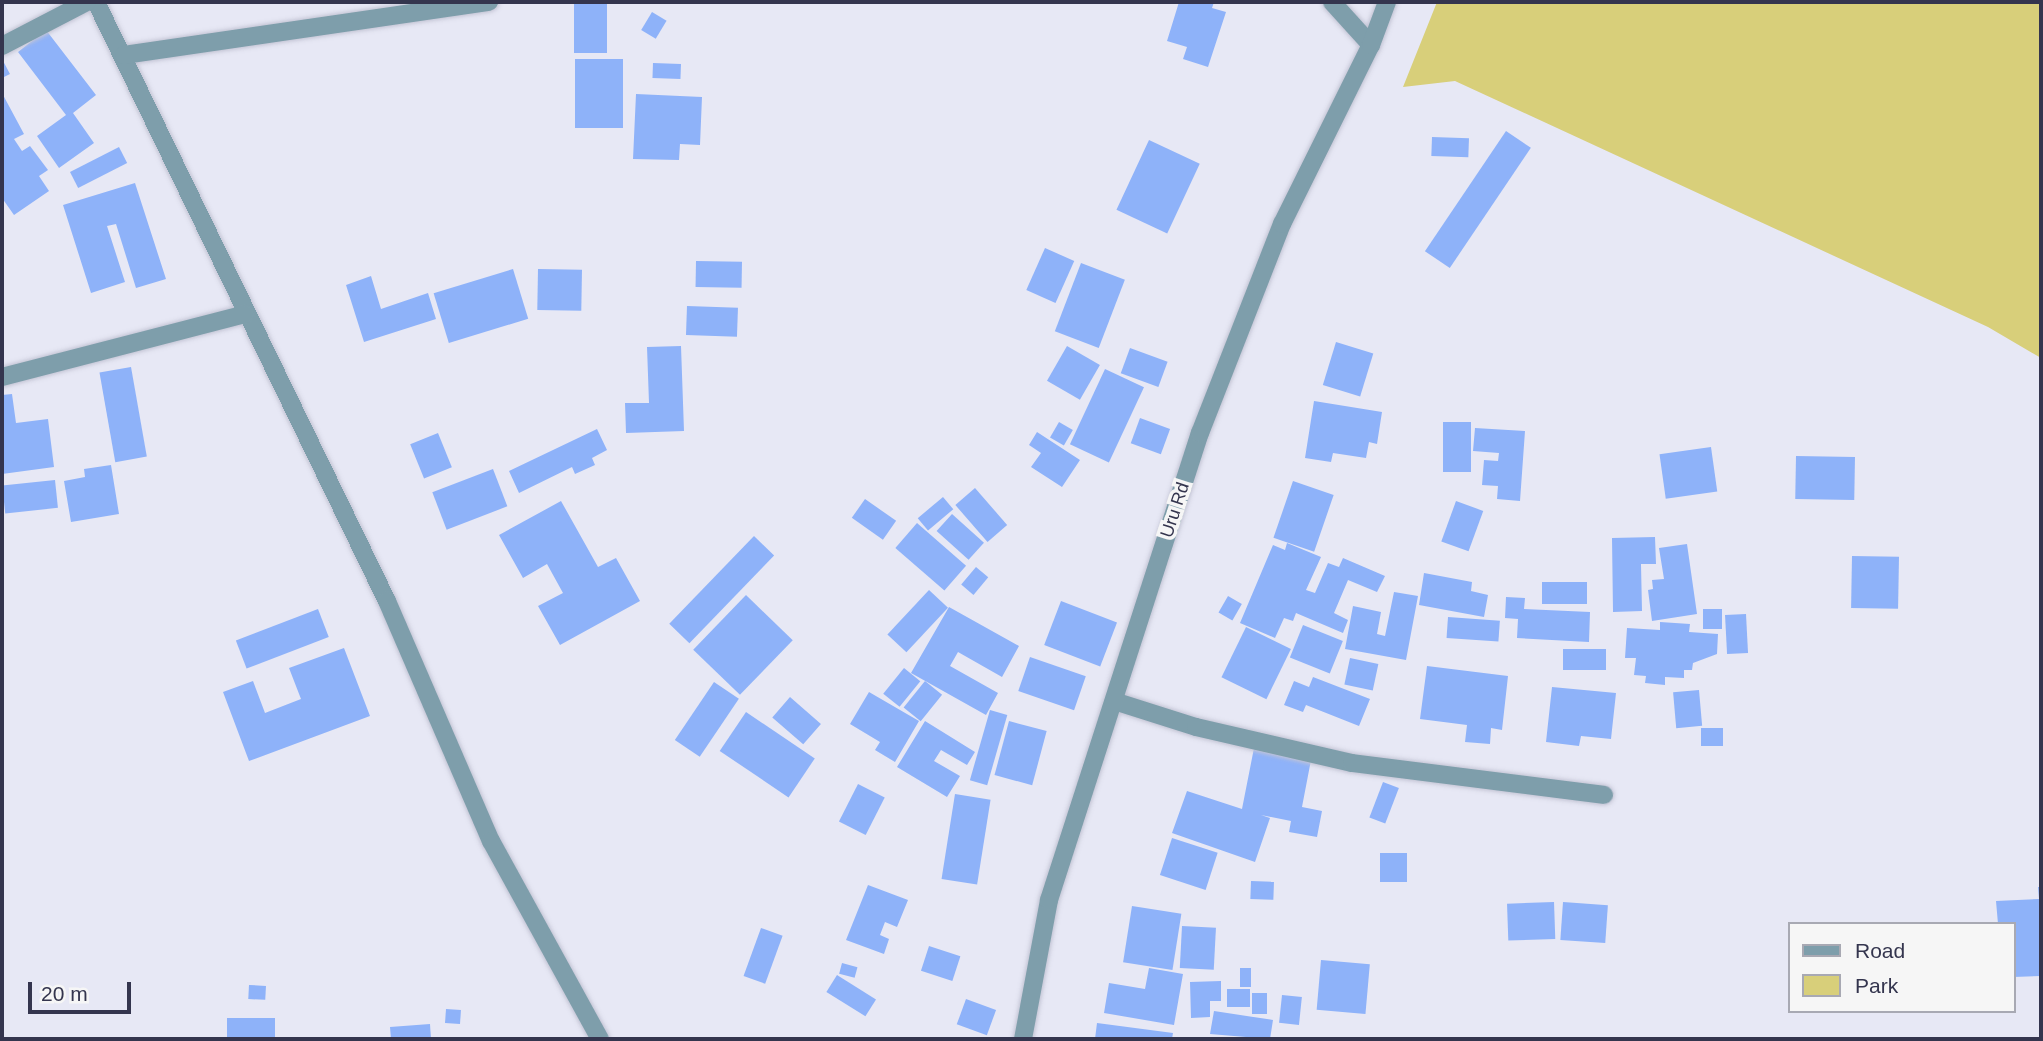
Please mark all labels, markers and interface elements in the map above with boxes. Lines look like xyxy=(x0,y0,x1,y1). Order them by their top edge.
street label: Uru Rd xyxy=(1156,480,1194,540)
legend xyxy=(1787,922,2015,1013)
text: Road xyxy=(1855,939,1905,962)
scale bar xyxy=(32,968,135,1012)
text: Park xyxy=(1855,974,1898,997)
text: 20 m xyxy=(41,982,88,1005)

